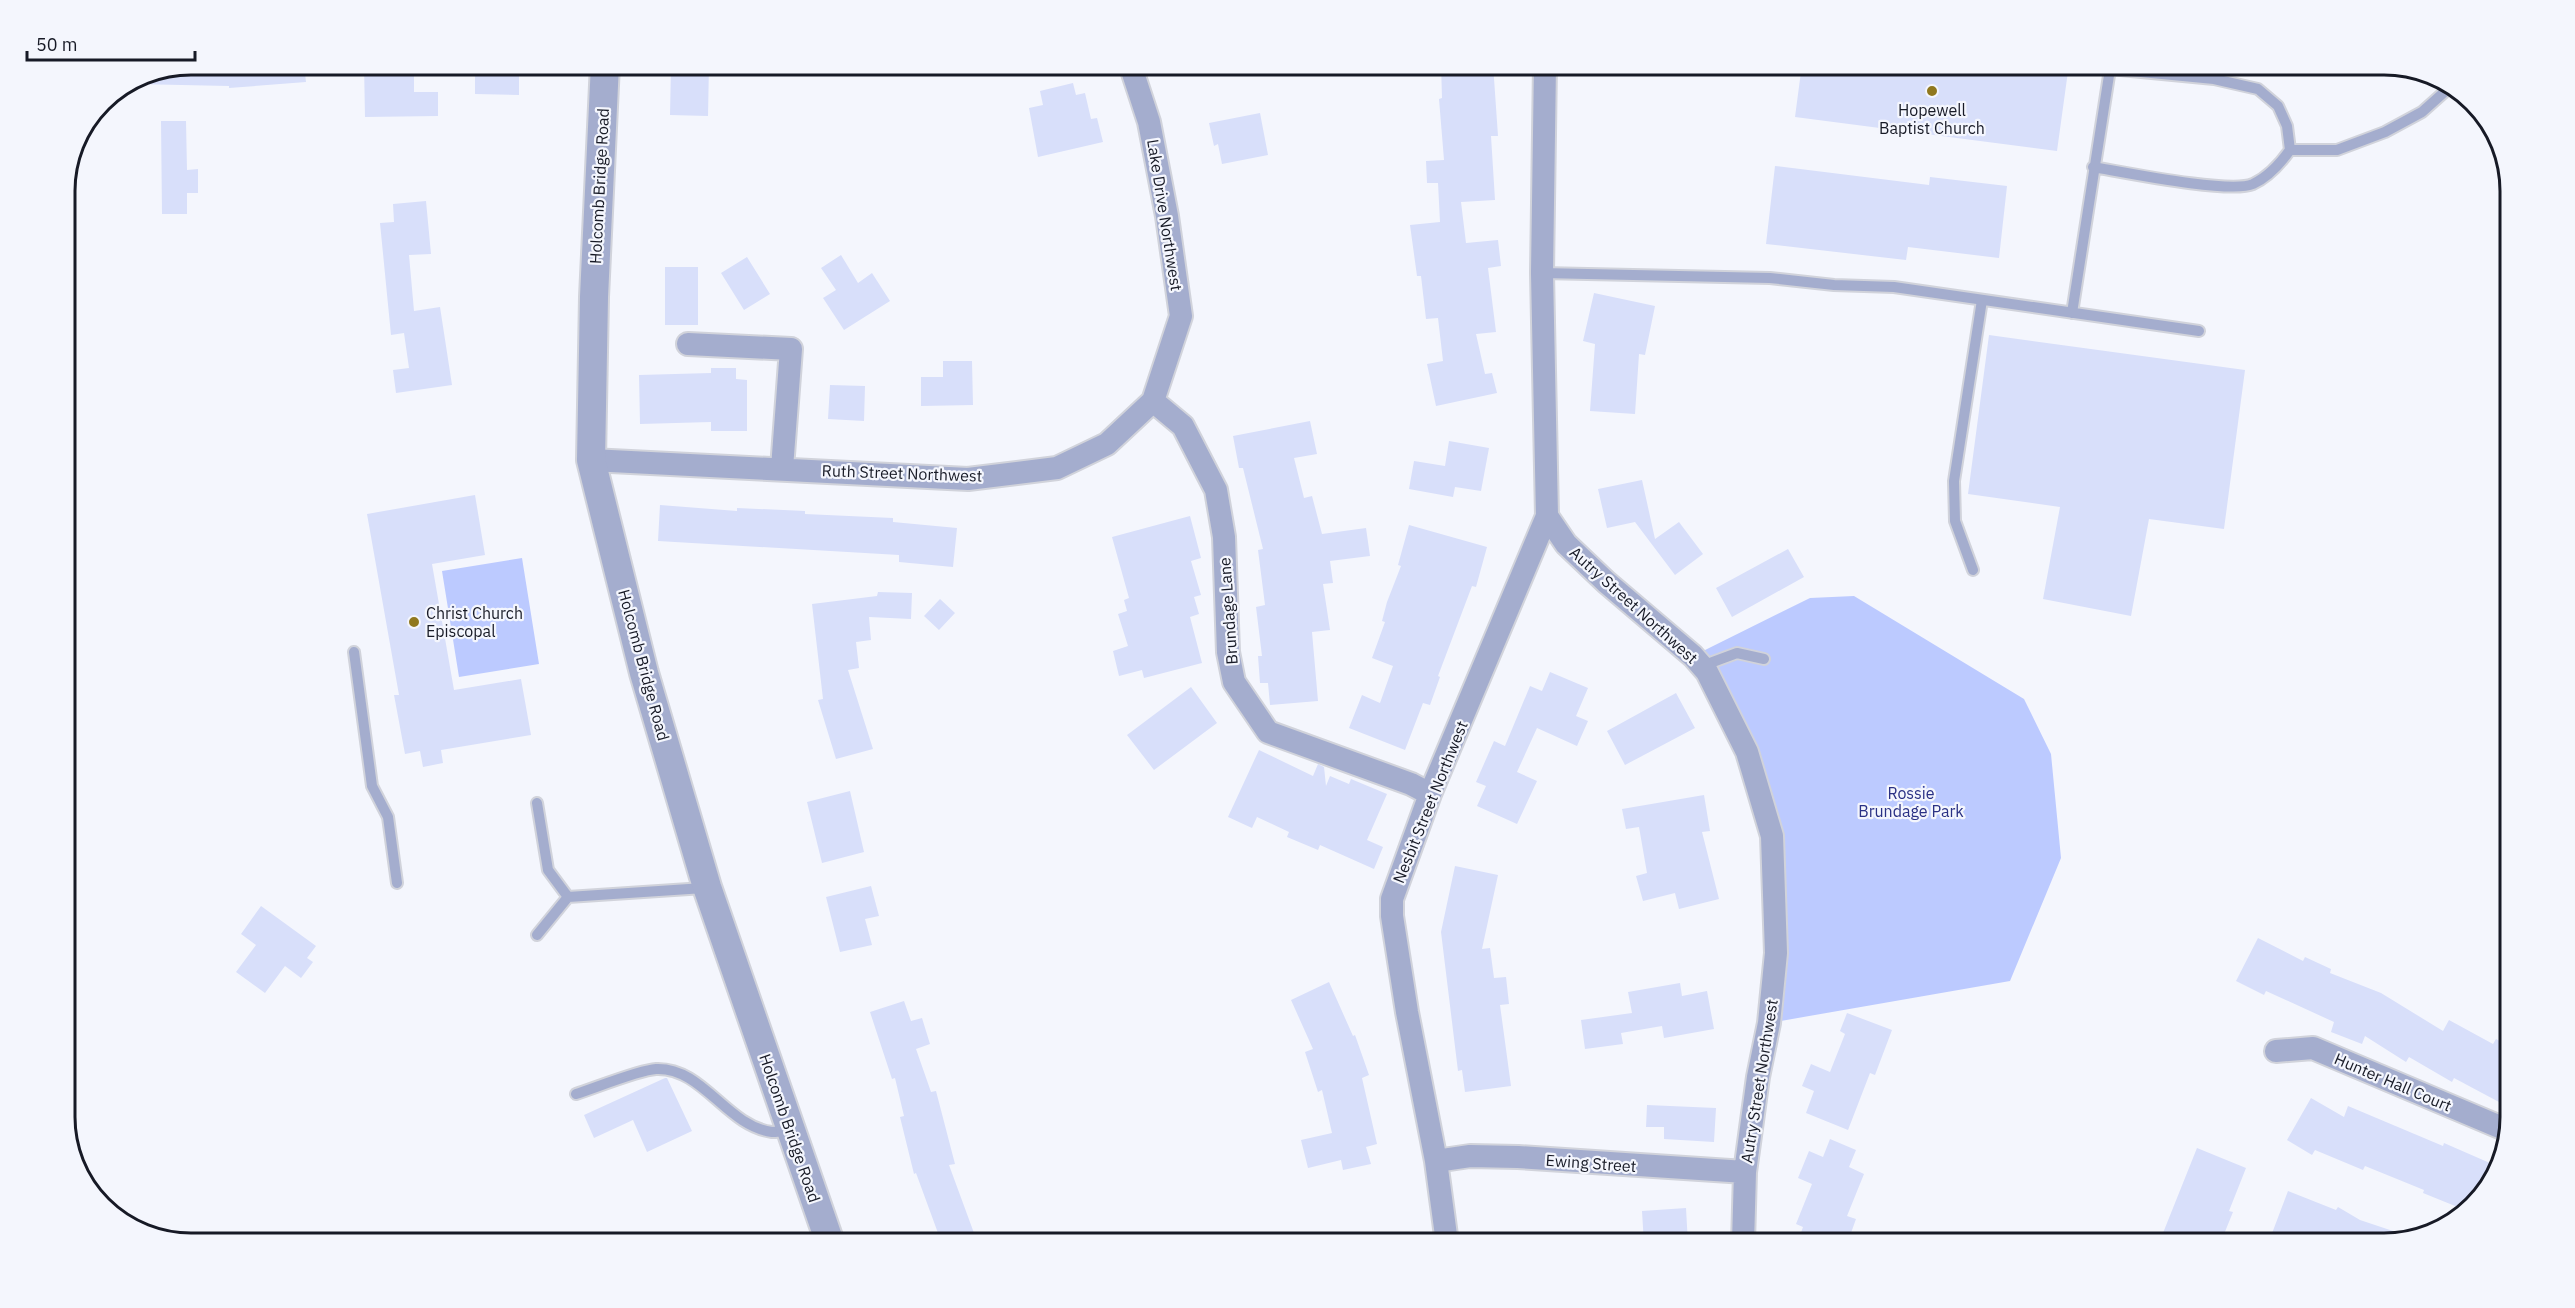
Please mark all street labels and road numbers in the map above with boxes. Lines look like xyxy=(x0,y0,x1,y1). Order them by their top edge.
street label: Holcomb Bridge Road xyxy=(585,108,613,264)
street label: Lake Drive Northwest xyxy=(1143,138,1187,292)
street label: Ruth Street Northwest xyxy=(821,460,983,486)
street label: Autry Street Northwest xyxy=(1566,542,1702,668)
street label: Brundage Lane xyxy=(1214,556,1242,665)
street label: Holcomb Bridge Road xyxy=(614,587,674,743)
street label: Nesbit Street Northwest xyxy=(1388,718,1472,886)
street label: Autry Street Northwest xyxy=(1736,998,1782,1164)
street label: Hunter Hall Court xyxy=(2331,1048,2455,1116)
street label: Holcomb Bridge Road xyxy=(755,1051,825,1205)
street label: Ewing Street xyxy=(1545,1150,1637,1176)

